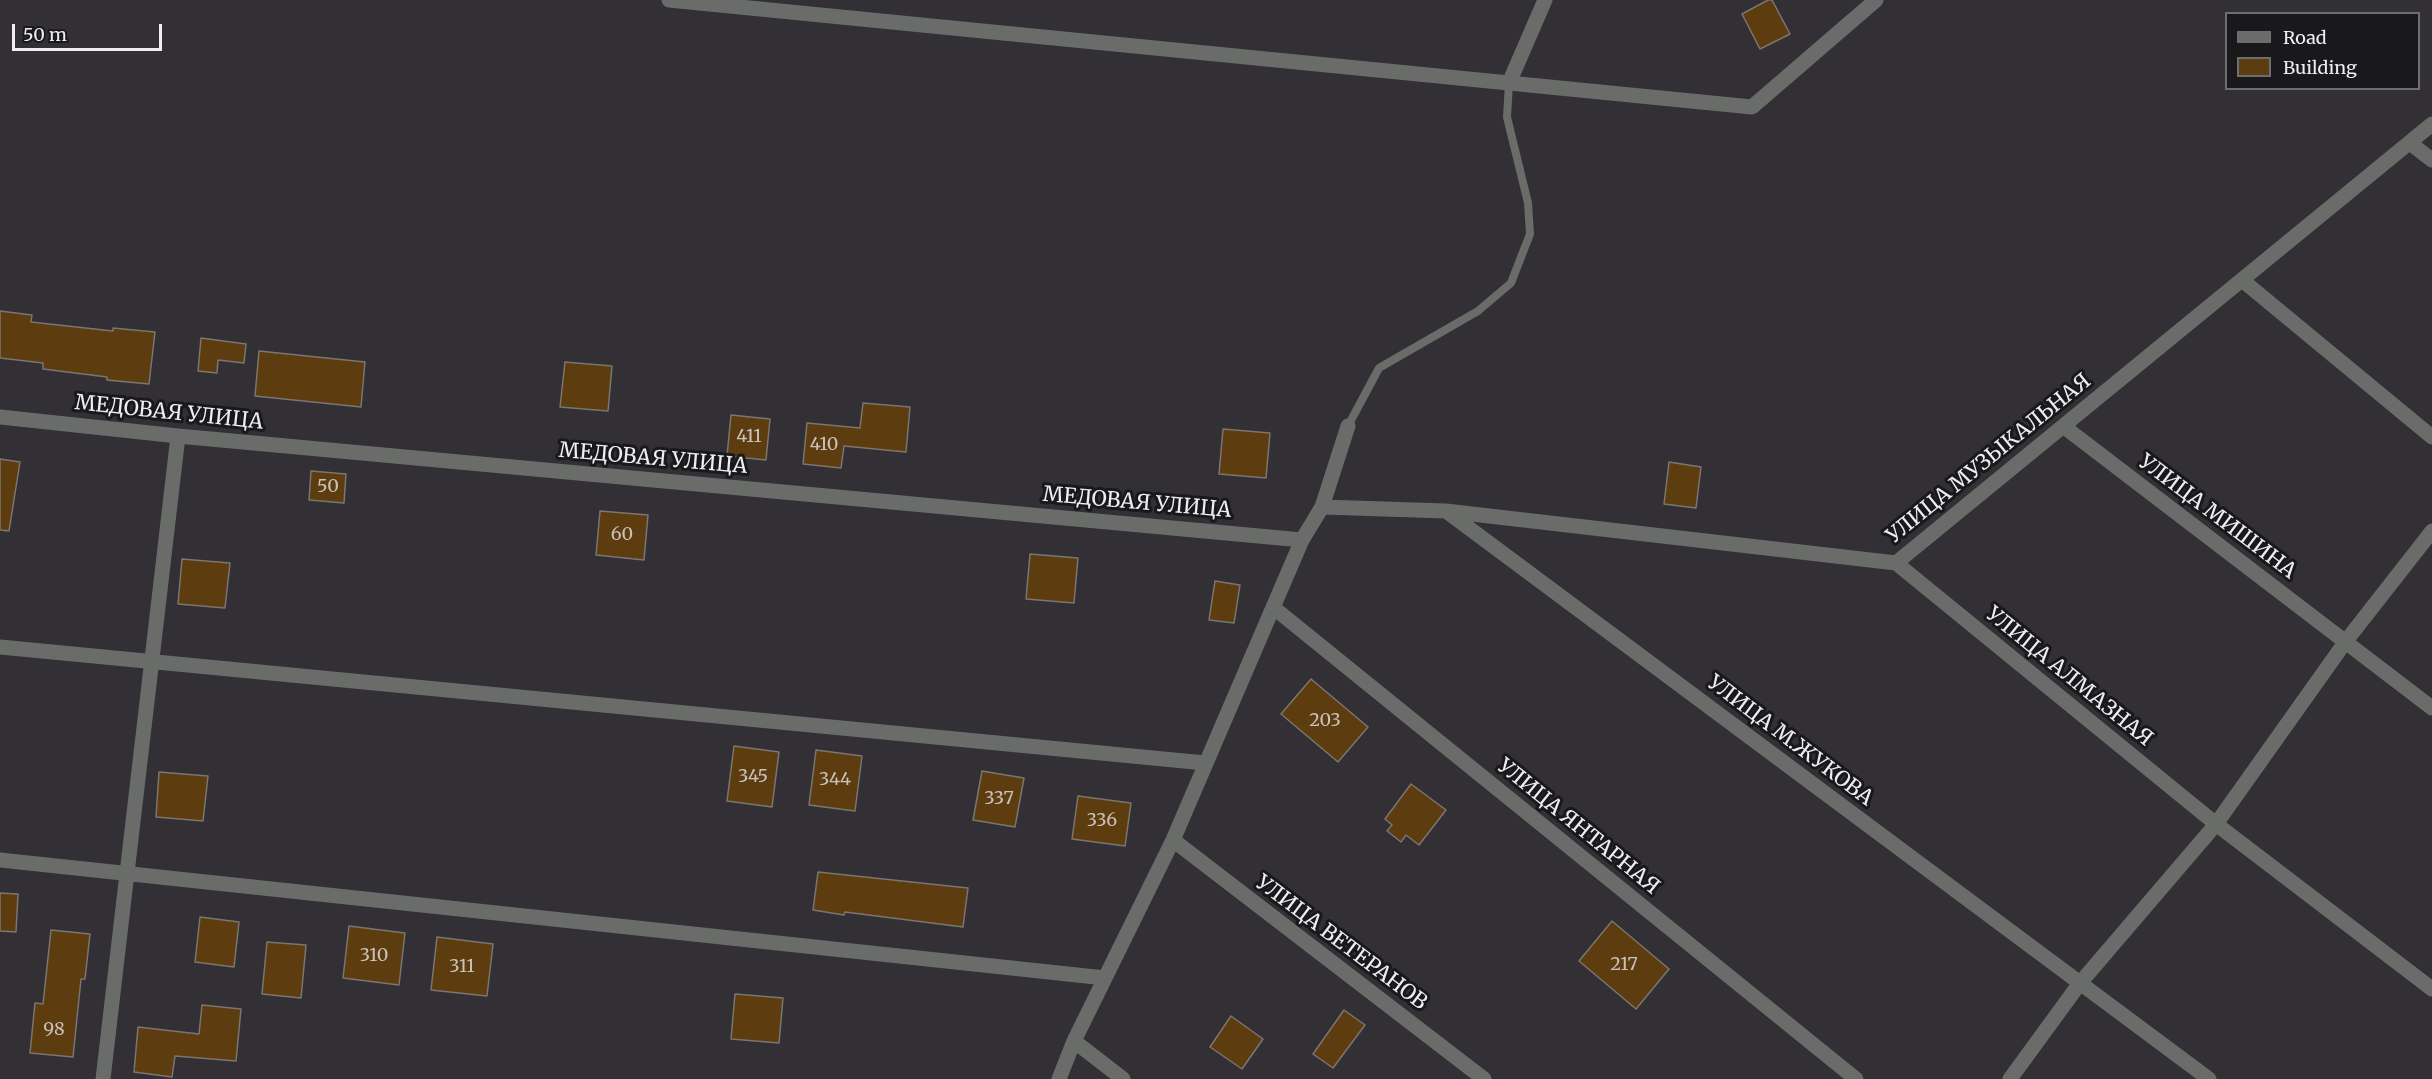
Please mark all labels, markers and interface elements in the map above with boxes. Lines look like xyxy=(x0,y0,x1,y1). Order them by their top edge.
scale bar xyxy=(15,12,165,50)
legend xyxy=(2225,12,2420,90)
text: 50 m xyxy=(23,23,67,46)
text: Road xyxy=(2283,26,2327,49)
text: Building xyxy=(2283,56,2357,79)
street label: УЛИЦА МУЗЫКАЛЬНАЯ xyxy=(1882,369,2096,549)
street label: МЕДОВАЯ УЛИЦА xyxy=(74,391,264,435)
house number: 411 xyxy=(736,426,762,448)
house number: 410 xyxy=(810,434,838,456)
street label: МЕДОВАЯ УЛИЦА xyxy=(558,438,748,480)
street label: УЛИЦА МИШИНА xyxy=(2133,450,2301,584)
house number: 50 xyxy=(317,476,339,498)
street label: МЕДОВАЯ УЛИЦА xyxy=(1042,482,1232,524)
house number: 60 xyxy=(611,524,633,546)
street label: УЛИЦА АЛМАЗНАЯ xyxy=(1980,602,2158,752)
street label: УЛИЦА М.ЖУКОВА xyxy=(1702,670,1878,812)
house number: 203 xyxy=(1309,710,1341,732)
street label: УЛИЦА ЯНТАРНАЯ xyxy=(1492,754,1664,900)
house number: 345 xyxy=(738,766,768,788)
house number: 344 xyxy=(819,769,851,791)
house number: 337 xyxy=(984,788,1014,810)
house number: 336 xyxy=(1087,810,1117,832)
street label: УЛИЦА ВЕТЕРАНОВ xyxy=(1250,870,1432,1016)
house number: 310 xyxy=(360,945,388,967)
house number: 217 xyxy=(1610,954,1638,976)
house number: 311 xyxy=(449,956,475,978)
house number: 98 xyxy=(43,1019,65,1041)

